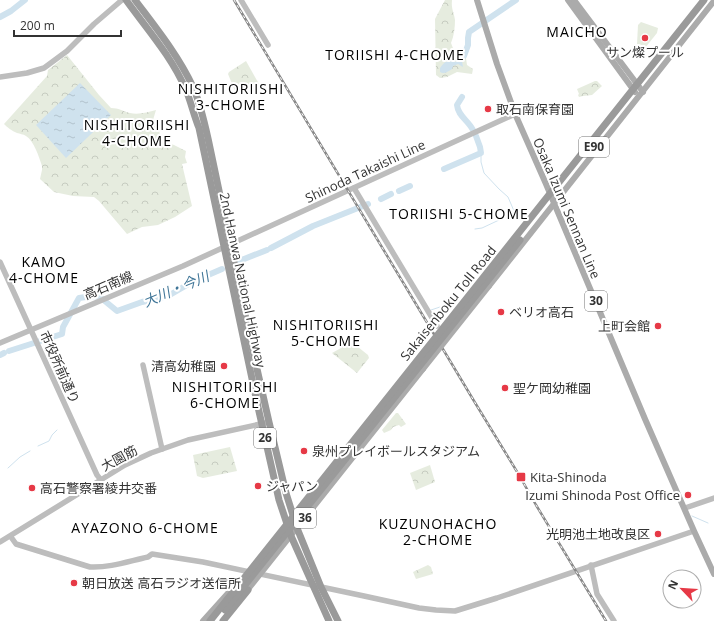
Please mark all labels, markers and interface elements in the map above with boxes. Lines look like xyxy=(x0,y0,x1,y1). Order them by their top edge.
scale bar xyxy=(14,12,121,38)
text: 200 m xyxy=(20,17,55,34)
district label: MAICHO xyxy=(546,22,608,41)
marker: サン燦プール xyxy=(640,33,650,43)
place label: サン燦プール xyxy=(606,43,684,61)
district label: TORIISHI 4-CHOME xyxy=(325,45,465,64)
district label: NISHITORIISHI 3-CHOME xyxy=(178,79,284,114)
place label: 取石南保育園 xyxy=(496,100,574,118)
marker: 取石南保育園 xyxy=(483,104,493,114)
district label: NISHITORIISHI 4-CHOME xyxy=(84,115,190,150)
street label: Shinoda Takaishi Line xyxy=(302,135,428,207)
street label: Osaka Izumi Sennan Line xyxy=(529,135,605,281)
road number: E90 xyxy=(579,137,609,157)
street label: 2nd Hanwa National Highway xyxy=(216,191,270,370)
district label: TORIISHI 5-CHOME xyxy=(389,204,529,223)
street label: Sakaisenboku Toll Road xyxy=(396,242,500,364)
district label: KAMO 4-CHOME xyxy=(9,252,79,287)
water label: 大川・今川 xyxy=(140,265,214,311)
street label: 高石南線 xyxy=(81,267,135,303)
road number: 30 xyxy=(585,291,607,311)
place label: ベリオ高石 xyxy=(509,303,574,321)
marker: ベリオ高石 xyxy=(496,307,506,317)
district label: NISHITORIISHI 5-CHOME xyxy=(273,315,379,350)
place label: 上町会館 xyxy=(598,317,650,335)
marker: 上町会館 xyxy=(653,321,663,331)
street label: 市役所前通り xyxy=(36,328,84,406)
place label: 清高幼稚園 xyxy=(151,357,216,375)
marker: 清高幼稚園 xyxy=(219,361,229,371)
district label: NISHITORIISHI 6-CHOME xyxy=(172,377,278,412)
place label: 聖ケ岡幼稚園 xyxy=(513,379,591,397)
marker: 聖ケ岡幼稚園 xyxy=(500,383,510,393)
road number: 26 xyxy=(254,428,276,448)
street label: 大園筋 xyxy=(98,441,140,475)
place label: 泉州プレイボールスタジアム xyxy=(312,442,480,460)
marker: 泉州プレイボールスタジアム xyxy=(299,446,309,456)
place label: Kita-Shinoda xyxy=(530,468,607,486)
marker: Kita-Shinoda xyxy=(515,471,527,483)
place label: ジャパン xyxy=(266,477,318,495)
place label: 高石警察署綾井交番 xyxy=(40,479,157,497)
marker: ジャパン xyxy=(253,481,263,491)
marker: 高石警察署綾井交番 xyxy=(27,483,37,493)
place label: Izumi Shinoda Post Office xyxy=(525,486,680,504)
marker: Izumi Shinoda Post Office xyxy=(683,490,693,500)
road number: 36 xyxy=(294,508,316,528)
district label: KUZUNOHACHO 2-CHOME xyxy=(379,514,497,549)
district label: AYAZONO 6-CHOME xyxy=(71,518,219,537)
place label: 光明池土地改良区 xyxy=(546,525,650,543)
marker: 光明池土地改良区 xyxy=(653,529,663,539)
north arrow xyxy=(662,569,702,609)
place label: 朝日放送 高石ラジオ送信所 xyxy=(82,574,241,592)
text: N xyxy=(664,577,681,592)
marker: 朝日放送 高石ラジオ送信所 xyxy=(69,578,79,588)

